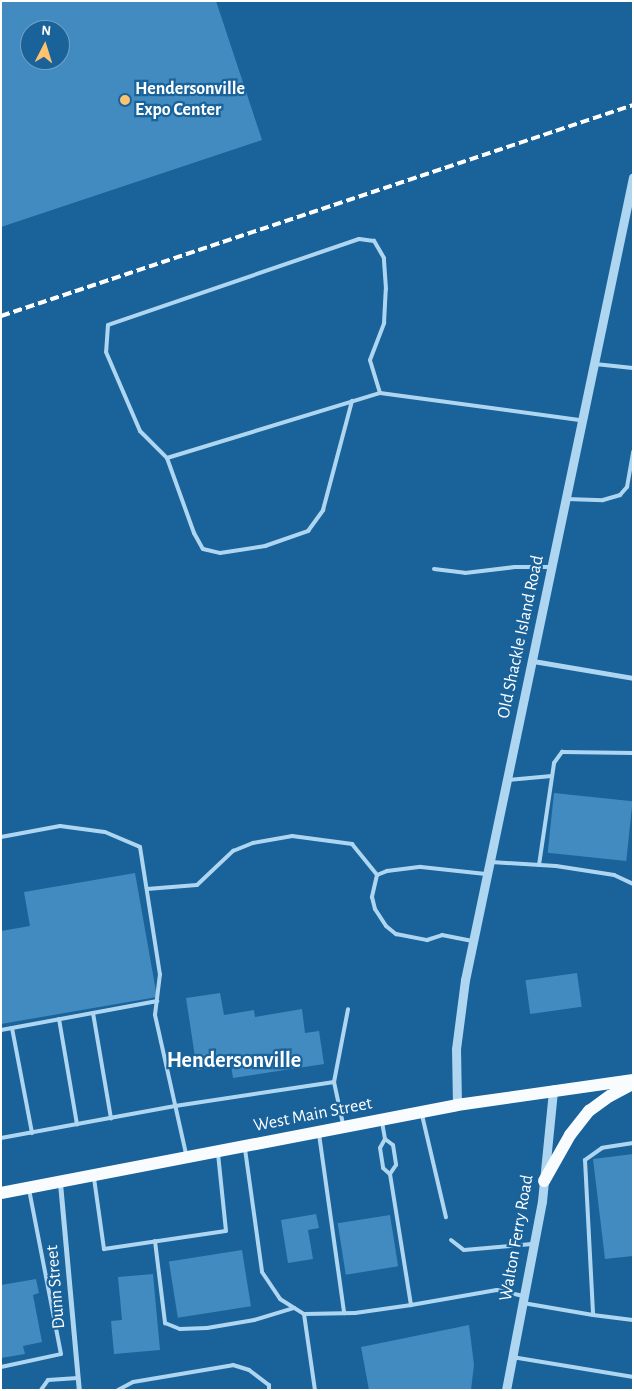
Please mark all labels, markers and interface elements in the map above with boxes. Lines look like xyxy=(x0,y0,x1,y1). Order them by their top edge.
north arrow xyxy=(20,20,70,70)
text: N xyxy=(41,24,52,38)
place label: Hendersonville Expo Center xyxy=(135,79,245,122)
marker: Hendersonville Expo Center xyxy=(119,94,131,106)
street label: Old Shackle Island Road xyxy=(493,554,549,720)
district label: Hendersonville xyxy=(167,1048,301,1074)
street label: West Main Street xyxy=(252,1093,374,1137)
street label: Walton Ferry Road xyxy=(495,1173,539,1303)
street label: Dunn Street xyxy=(42,1244,70,1330)

